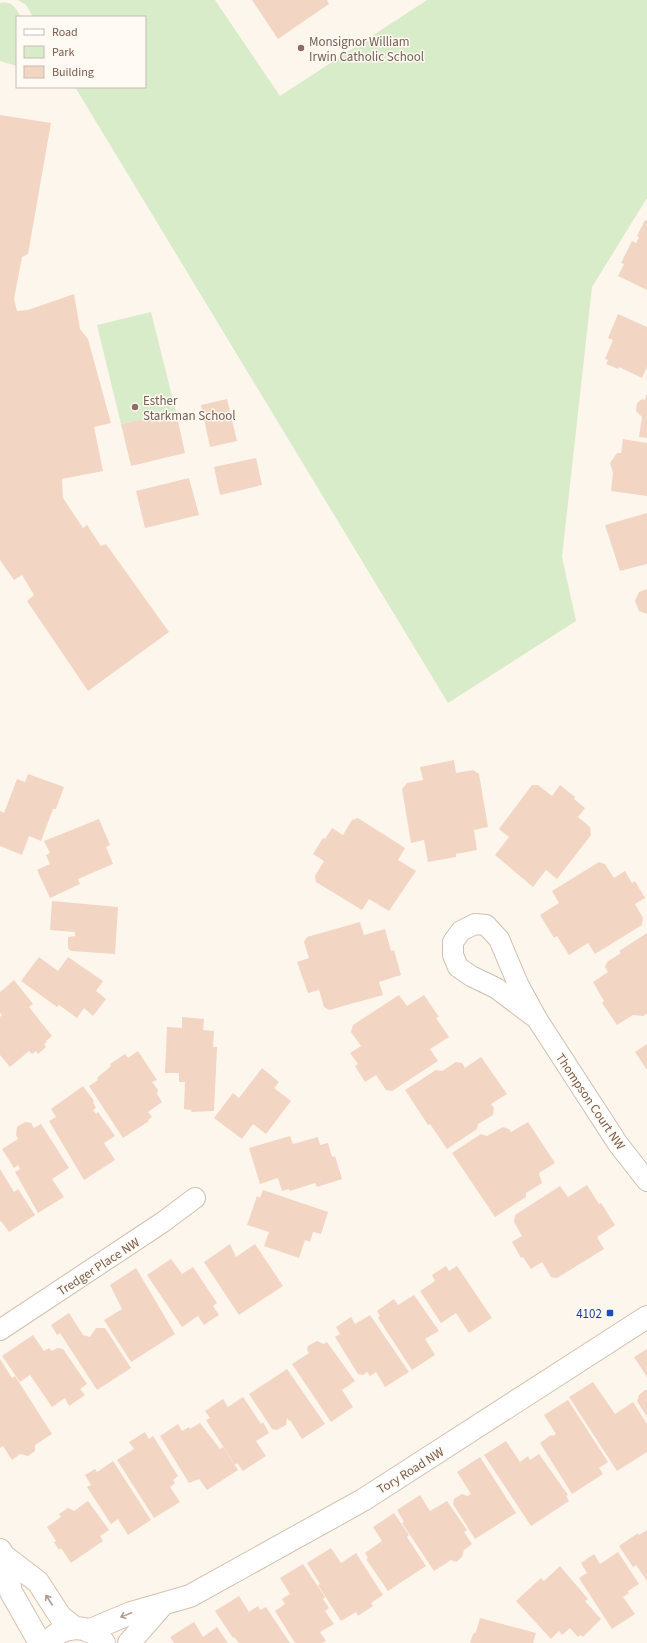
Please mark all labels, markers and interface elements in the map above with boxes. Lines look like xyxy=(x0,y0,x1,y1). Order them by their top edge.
legend xyxy=(16,16,146,88)
text: Road xyxy=(52,24,78,41)
place label: Monsignor William Irwin Catholic School xyxy=(309,33,424,66)
marker: Monsignor William Irwin Catholic School xyxy=(296,43,306,53)
text: Park xyxy=(52,44,74,61)
text: Building xyxy=(52,64,94,81)
place label: Esther Starkman School xyxy=(143,392,236,425)
marker: Esther Starkman School xyxy=(130,402,140,412)
street label: Thompson Court NW xyxy=(551,1050,629,1153)
street label: Tredger Place NW xyxy=(54,1233,143,1300)
place label: 4102 xyxy=(576,1305,602,1323)
marker: 4102 xyxy=(605,1308,615,1318)
street label: Tory Road NW xyxy=(374,1443,447,1499)
one-way arrow xyxy=(45,1594,54,1605)
one-way arrow xyxy=(121,1612,133,1620)

